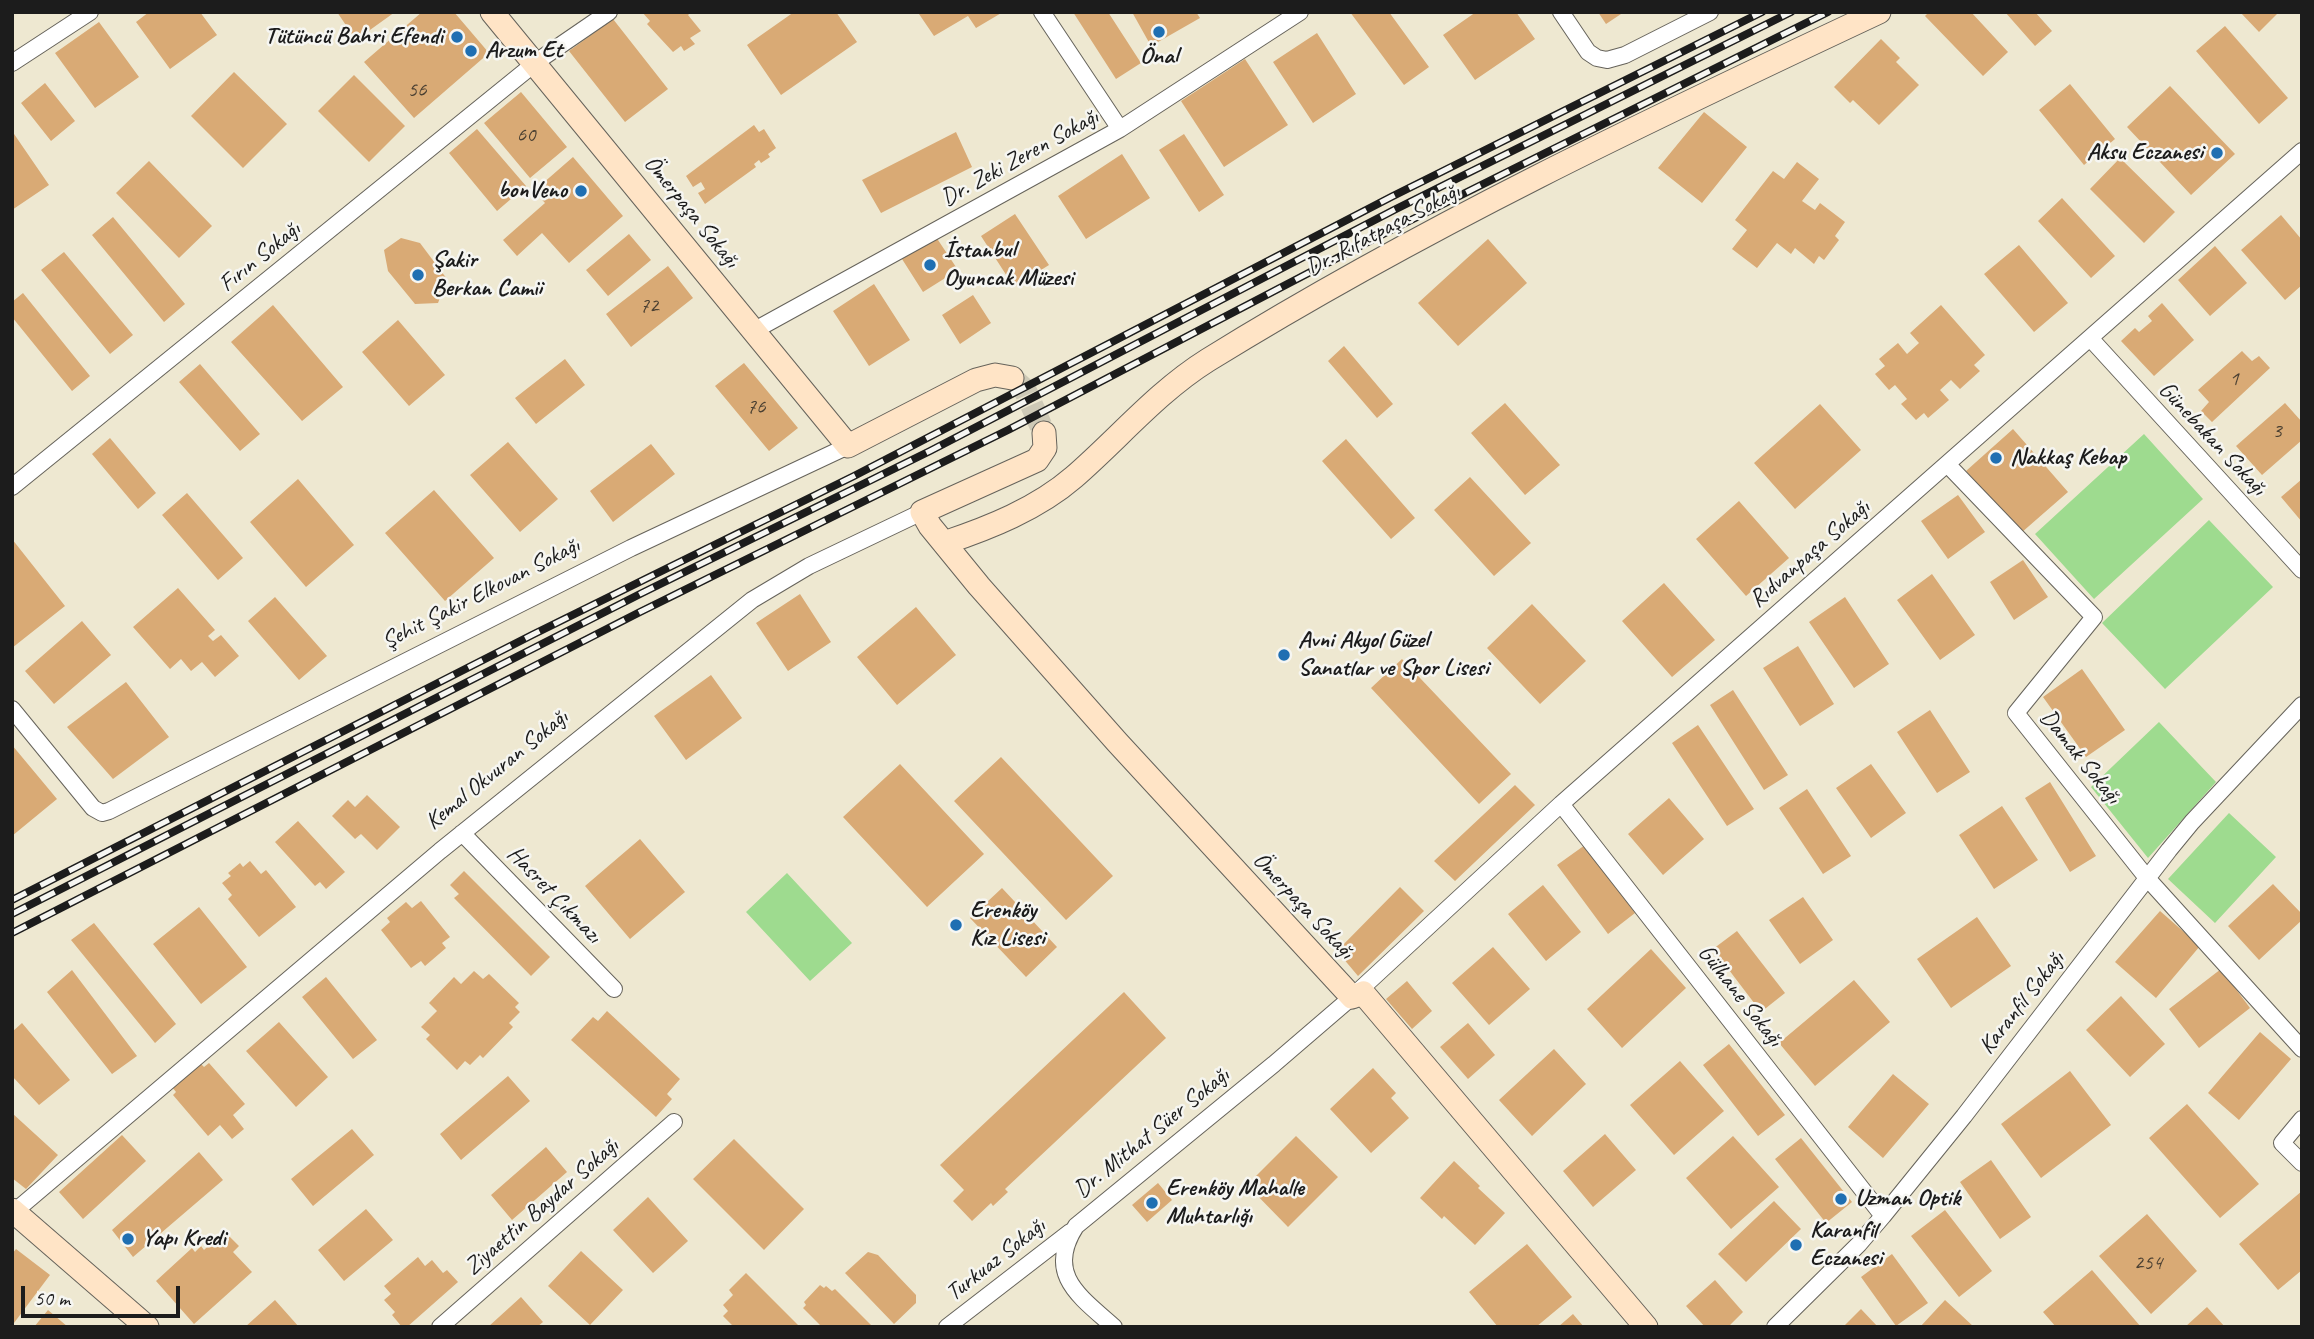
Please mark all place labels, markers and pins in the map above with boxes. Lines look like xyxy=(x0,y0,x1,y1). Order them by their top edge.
place label: Tütüncü Bahri Efendi xyxy=(265,23,443,51)
marker: Önal xyxy=(1151,24,1167,40)
marker: Tütüncü Bahri Efendi xyxy=(449,29,465,45)
place label: Arzum Et xyxy=(485,37,562,65)
marker: Arzum Et xyxy=(463,43,479,59)
place label: Önal xyxy=(1140,43,1178,71)
place label: Aksu Eczanesi xyxy=(2087,139,2203,167)
marker: Aksu Eczanesi xyxy=(2209,145,2225,161)
place label: bonVeno xyxy=(498,177,567,205)
marker: bonVeno xyxy=(573,183,589,199)
place label: İstanbul Oyuncak Müzesi xyxy=(944,237,1073,293)
place label: Şakir Berkan Camii xyxy=(432,247,542,303)
marker: İstanbul Oyuncak Müzesi xyxy=(922,257,938,273)
marker: Şakir Berkan Camii xyxy=(410,267,426,283)
place label: Nakkaş Kebap xyxy=(2010,444,2126,472)
marker: Nakkaş Kebap xyxy=(1988,450,2004,466)
place label: Avni Akyol Güzel Sanatlar ve Spor Lisesi xyxy=(1298,627,1488,683)
marker: Avni Akyol Güzel Sanatlar ve Spor Lisesi xyxy=(1276,647,1292,663)
place label: Erenköy Kız Lisesi xyxy=(970,897,1045,953)
marker: Erenköy Kız Lisesi xyxy=(948,917,964,933)
place label: Erenköy Mahalle Muhtarlığı xyxy=(1166,1175,1304,1231)
place label: Uzman Optik xyxy=(1855,1185,1960,1213)
marker: Uzman Optik xyxy=(1833,1191,1849,1207)
marker: Erenköy Mahalle Muhtarlığı xyxy=(1144,1195,1160,1211)
place label: Karanfil Eczanesi xyxy=(1810,1217,1882,1273)
place label: Yapı Kredi xyxy=(142,1225,226,1253)
marker: Yapı Kredi xyxy=(120,1231,136,1247)
marker: Karanfil Eczanesi xyxy=(1788,1237,1804,1253)

